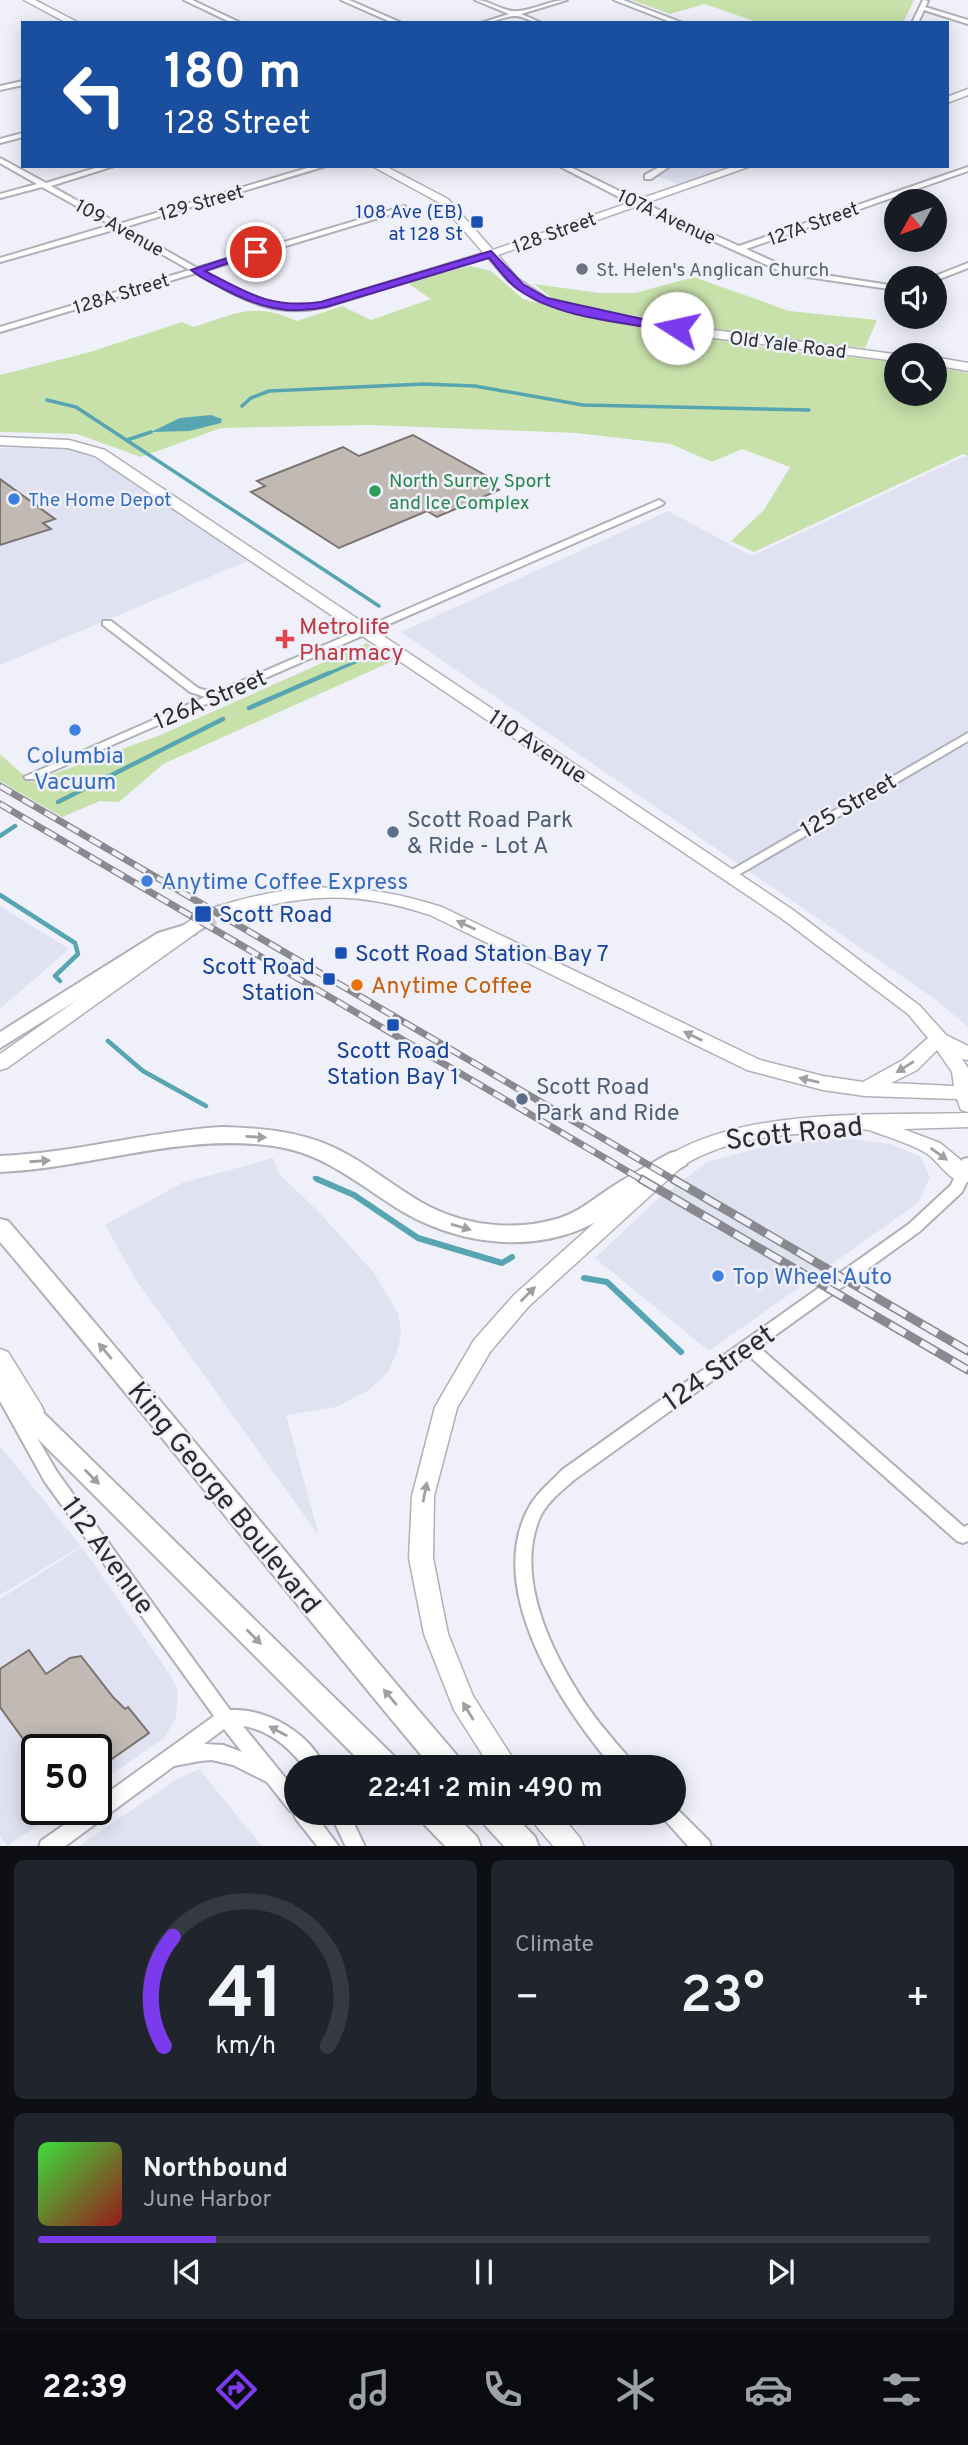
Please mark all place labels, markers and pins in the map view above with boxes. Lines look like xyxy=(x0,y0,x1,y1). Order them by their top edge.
place label: 108 Ave (EB) at 128 St xyxy=(356,201,463,247)
marker: 108 Ave (EB) at 128 St xyxy=(469,214,485,230)
pin xyxy=(226,222,286,282)
place label: St. Helen's Anglican Church xyxy=(596,259,829,283)
marker: St. Helen's Anglican Church xyxy=(574,261,590,277)
place label: North Surrey Sport and Ice Complex xyxy=(389,470,551,516)
marker: North Surrey Sport and Ice Complex xyxy=(367,483,383,499)
place label: The Home Depot xyxy=(28,489,171,513)
marker: The Home Depot xyxy=(6,491,22,507)
place label: Metrolife Pharmacy xyxy=(299,614,404,669)
marker: Metrolife Pharmacy xyxy=(277,631,293,647)
marker: Columbia Vacuum xyxy=(67,722,83,738)
place label: Columbia Vacuum xyxy=(26,743,124,798)
place label: Scott Road Park & Ride - Lot A xyxy=(407,807,573,862)
marker: Scott Road Park & Ride - Lot A xyxy=(385,824,401,840)
place label: Anytime Coffee Express xyxy=(161,869,408,898)
marker: Anytime Coffee Express xyxy=(139,873,155,889)
place label: Scott Road xyxy=(219,902,332,931)
marker: Scott Road xyxy=(193,904,213,924)
place label: Scott Road Station Bay 7 xyxy=(355,941,609,970)
marker: Scott Road Station Bay 7 xyxy=(333,945,349,961)
place label: Scott Road Station xyxy=(202,954,315,1009)
marker: Scott Road Station xyxy=(321,971,337,987)
place label: Anytime Coffee xyxy=(371,973,532,1002)
marker: Anytime Coffee xyxy=(349,977,365,993)
marker: Scott Road Station Bay 1 xyxy=(385,1017,401,1033)
place label: Scott Road Station Bay 1 xyxy=(327,1038,459,1093)
place label: Scott Road Park and Ride xyxy=(536,1074,679,1129)
marker: Scott Road Park and Ride xyxy=(514,1091,530,1107)
place label: Top Wheel Auto xyxy=(732,1264,892,1293)
marker: Top Wheel Auto xyxy=(710,1268,726,1284)

